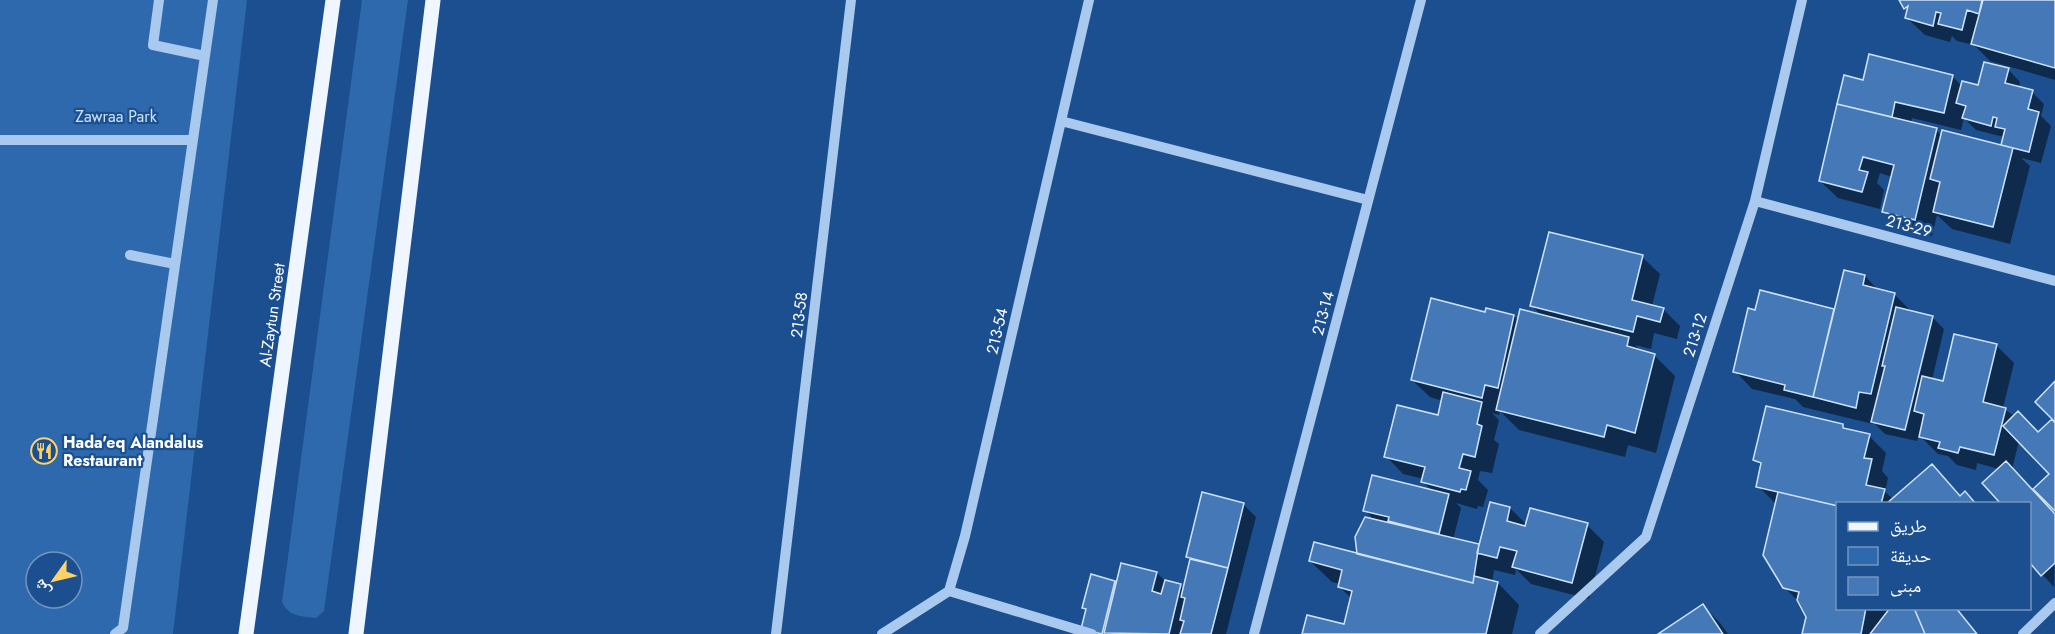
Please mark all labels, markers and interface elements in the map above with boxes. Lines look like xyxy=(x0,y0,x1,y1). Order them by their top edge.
park label: Zawraa Park xyxy=(75,105,158,128)
street label: 213-29 xyxy=(1883,209,1935,243)
street label: Al-Zaytun Street xyxy=(253,261,291,368)
street label: 213-14 xyxy=(1306,288,1340,338)
street label: 213-58 xyxy=(785,291,813,339)
street label: 213-54 xyxy=(981,306,1013,356)
street label: 213-12 xyxy=(1677,310,1713,360)
place label: Hada'eq Alandalus Restaurant xyxy=(63,431,203,472)
restaurant icon: Hada'eq Alandalus Restaurant xyxy=(29,436,59,466)
legend xyxy=(1836,502,2031,610)
text: طريق xyxy=(1890,513,1927,539)
text: حديقة xyxy=(1890,543,1931,569)
north arrow xyxy=(24,550,84,610)
text: مبنى xyxy=(1890,573,1921,599)
text: ش xyxy=(28,575,56,602)

